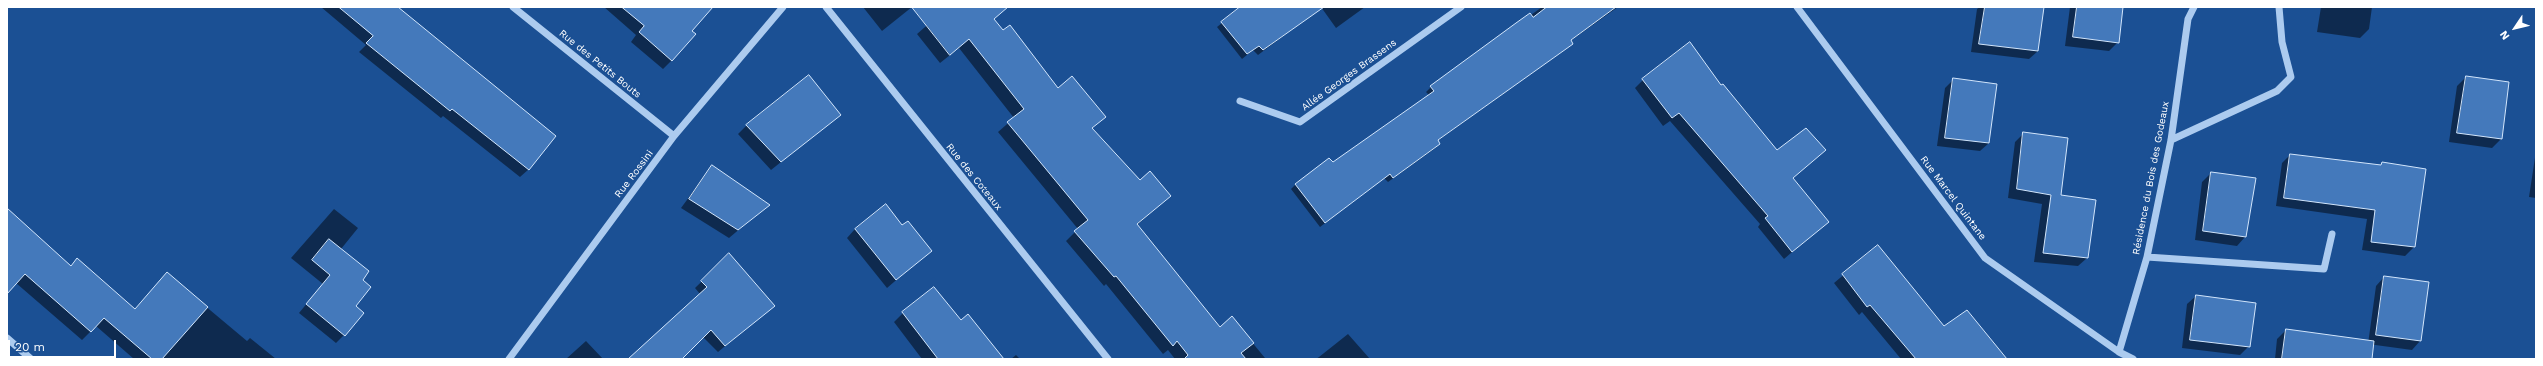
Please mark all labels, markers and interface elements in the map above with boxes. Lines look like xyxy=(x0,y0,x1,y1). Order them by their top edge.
north arrow xyxy=(2495,8,2535,48)
street label: Rue des Petits Bouts xyxy=(557,27,643,101)
text: N xyxy=(2497,28,2512,42)
street label: Allée Georges Brassens xyxy=(1299,37,1399,113)
street label: Résidence du Bois des Godeaux xyxy=(2130,100,2172,256)
street label: Rue des Coteaux xyxy=(943,141,1005,213)
street label: Rue Rossini xyxy=(612,148,656,200)
street label: Rue Marcel Quintane xyxy=(1918,154,1988,242)
scale bar xyxy=(10,332,118,358)
text: 20 m xyxy=(15,340,45,354)

